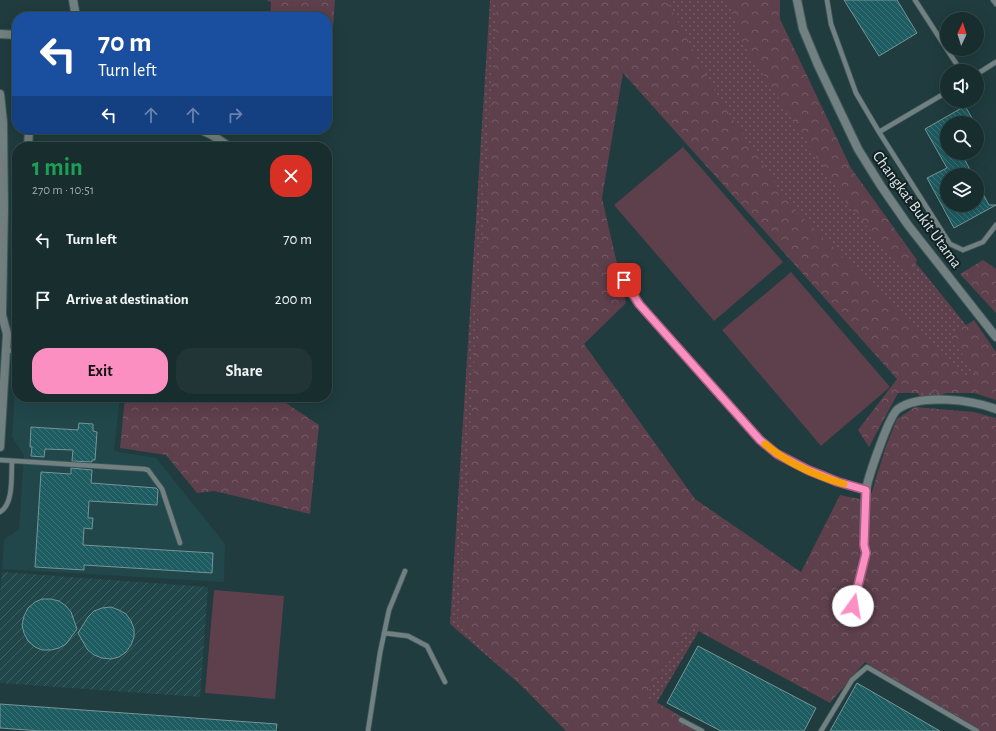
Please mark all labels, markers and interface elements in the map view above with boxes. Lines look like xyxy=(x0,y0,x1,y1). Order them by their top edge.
north arrow xyxy=(940,12,984,56)
map controls xyxy=(940,12,984,212)
icon: left xyxy=(32,28,84,80)
text: 70 m xyxy=(98,29,152,57)
text: Turn left xyxy=(98,62,157,80)
button: sound xyxy=(940,64,984,108)
icon: left xyxy=(98,104,120,126)
icon: ahead xyxy=(140,104,162,126)
icon: ahead xyxy=(182,104,204,126)
icon: right xyxy=(224,104,246,126)
button: search xyxy=(940,116,984,160)
street label: Changkat Bukit Utama xyxy=(870,148,965,271)
button: close xyxy=(270,155,312,197)
text: 1 min xyxy=(32,156,83,180)
button: layers xyxy=(940,168,984,212)
text: 270 m · 10:51 xyxy=(32,184,94,197)
icon: left xyxy=(32,229,54,251)
text: Turn left xyxy=(66,232,117,247)
text: 70 m xyxy=(283,232,312,247)
pin xyxy=(607,263,641,297)
icon: arrive xyxy=(613,269,635,291)
icon: arrive xyxy=(32,289,54,311)
text: Arrive at destination xyxy=(66,292,189,307)
text: 200 m xyxy=(275,292,312,307)
button: Exit xyxy=(32,348,168,394)
button: Share xyxy=(176,348,312,394)
position arrow xyxy=(832,585,874,627)

